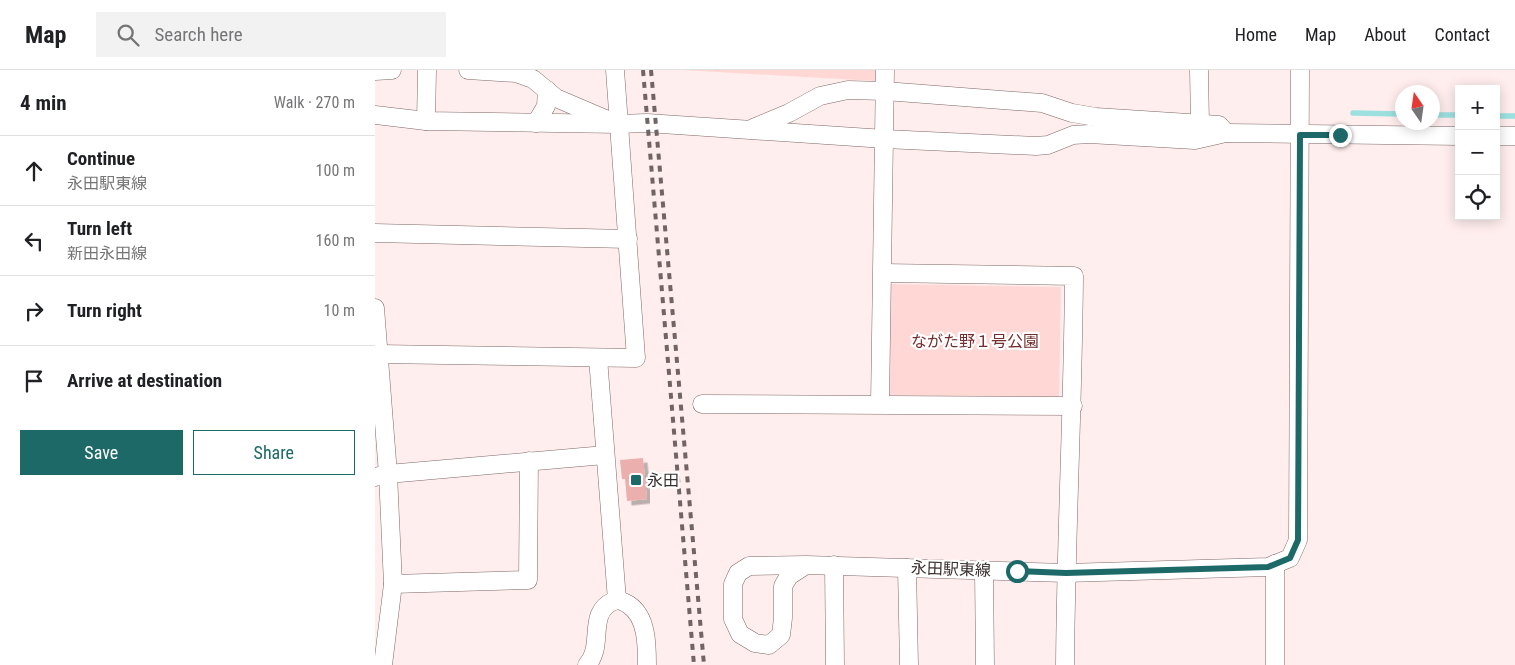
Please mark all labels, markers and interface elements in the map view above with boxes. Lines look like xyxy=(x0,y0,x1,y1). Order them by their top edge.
search box xyxy=(96,12,446,57)
text: Map xyxy=(25,21,66,49)
icon: search xyxy=(114,21,142,49)
text: Search here xyxy=(154,23,243,46)
text: Home xyxy=(1235,24,1277,45)
text: Map xyxy=(1305,24,1336,45)
text: About xyxy=(1364,24,1406,45)
text: Contact xyxy=(1434,24,1490,45)
north arrow xyxy=(1395,85,1440,130)
map controls xyxy=(1455,85,1500,220)
button: + xyxy=(1455,85,1500,130)
text: 4 min xyxy=(20,91,67,115)
text: Walk · 270 m xyxy=(274,93,355,112)
route end xyxy=(1329,124,1352,147)
button: − xyxy=(1455,130,1500,175)
text: Continue xyxy=(67,147,135,170)
icon: ahead xyxy=(20,157,48,185)
text: 100 m xyxy=(316,161,355,180)
text: 永田駅東線 xyxy=(67,174,147,193)
button: locate xyxy=(1455,175,1500,220)
text: Turn left xyxy=(67,217,132,240)
icon: left xyxy=(20,227,48,255)
text: 160 m xyxy=(316,231,355,250)
text: 新田永田線 xyxy=(67,244,147,263)
icon: right xyxy=(20,297,48,325)
text: Turn right xyxy=(67,299,142,322)
text: 10 m xyxy=(323,301,355,320)
park label: ながた野１号公園 xyxy=(911,332,1039,351)
icon: arrive xyxy=(20,367,48,395)
text: Arrive at destination xyxy=(67,369,222,392)
button: Save xyxy=(20,430,183,475)
button: Share xyxy=(193,430,355,475)
place label: 永田 xyxy=(647,471,679,490)
marker: 永田 xyxy=(629,473,643,487)
street label: 永田駅東線 xyxy=(911,558,991,580)
route start xyxy=(1006,560,1029,583)

